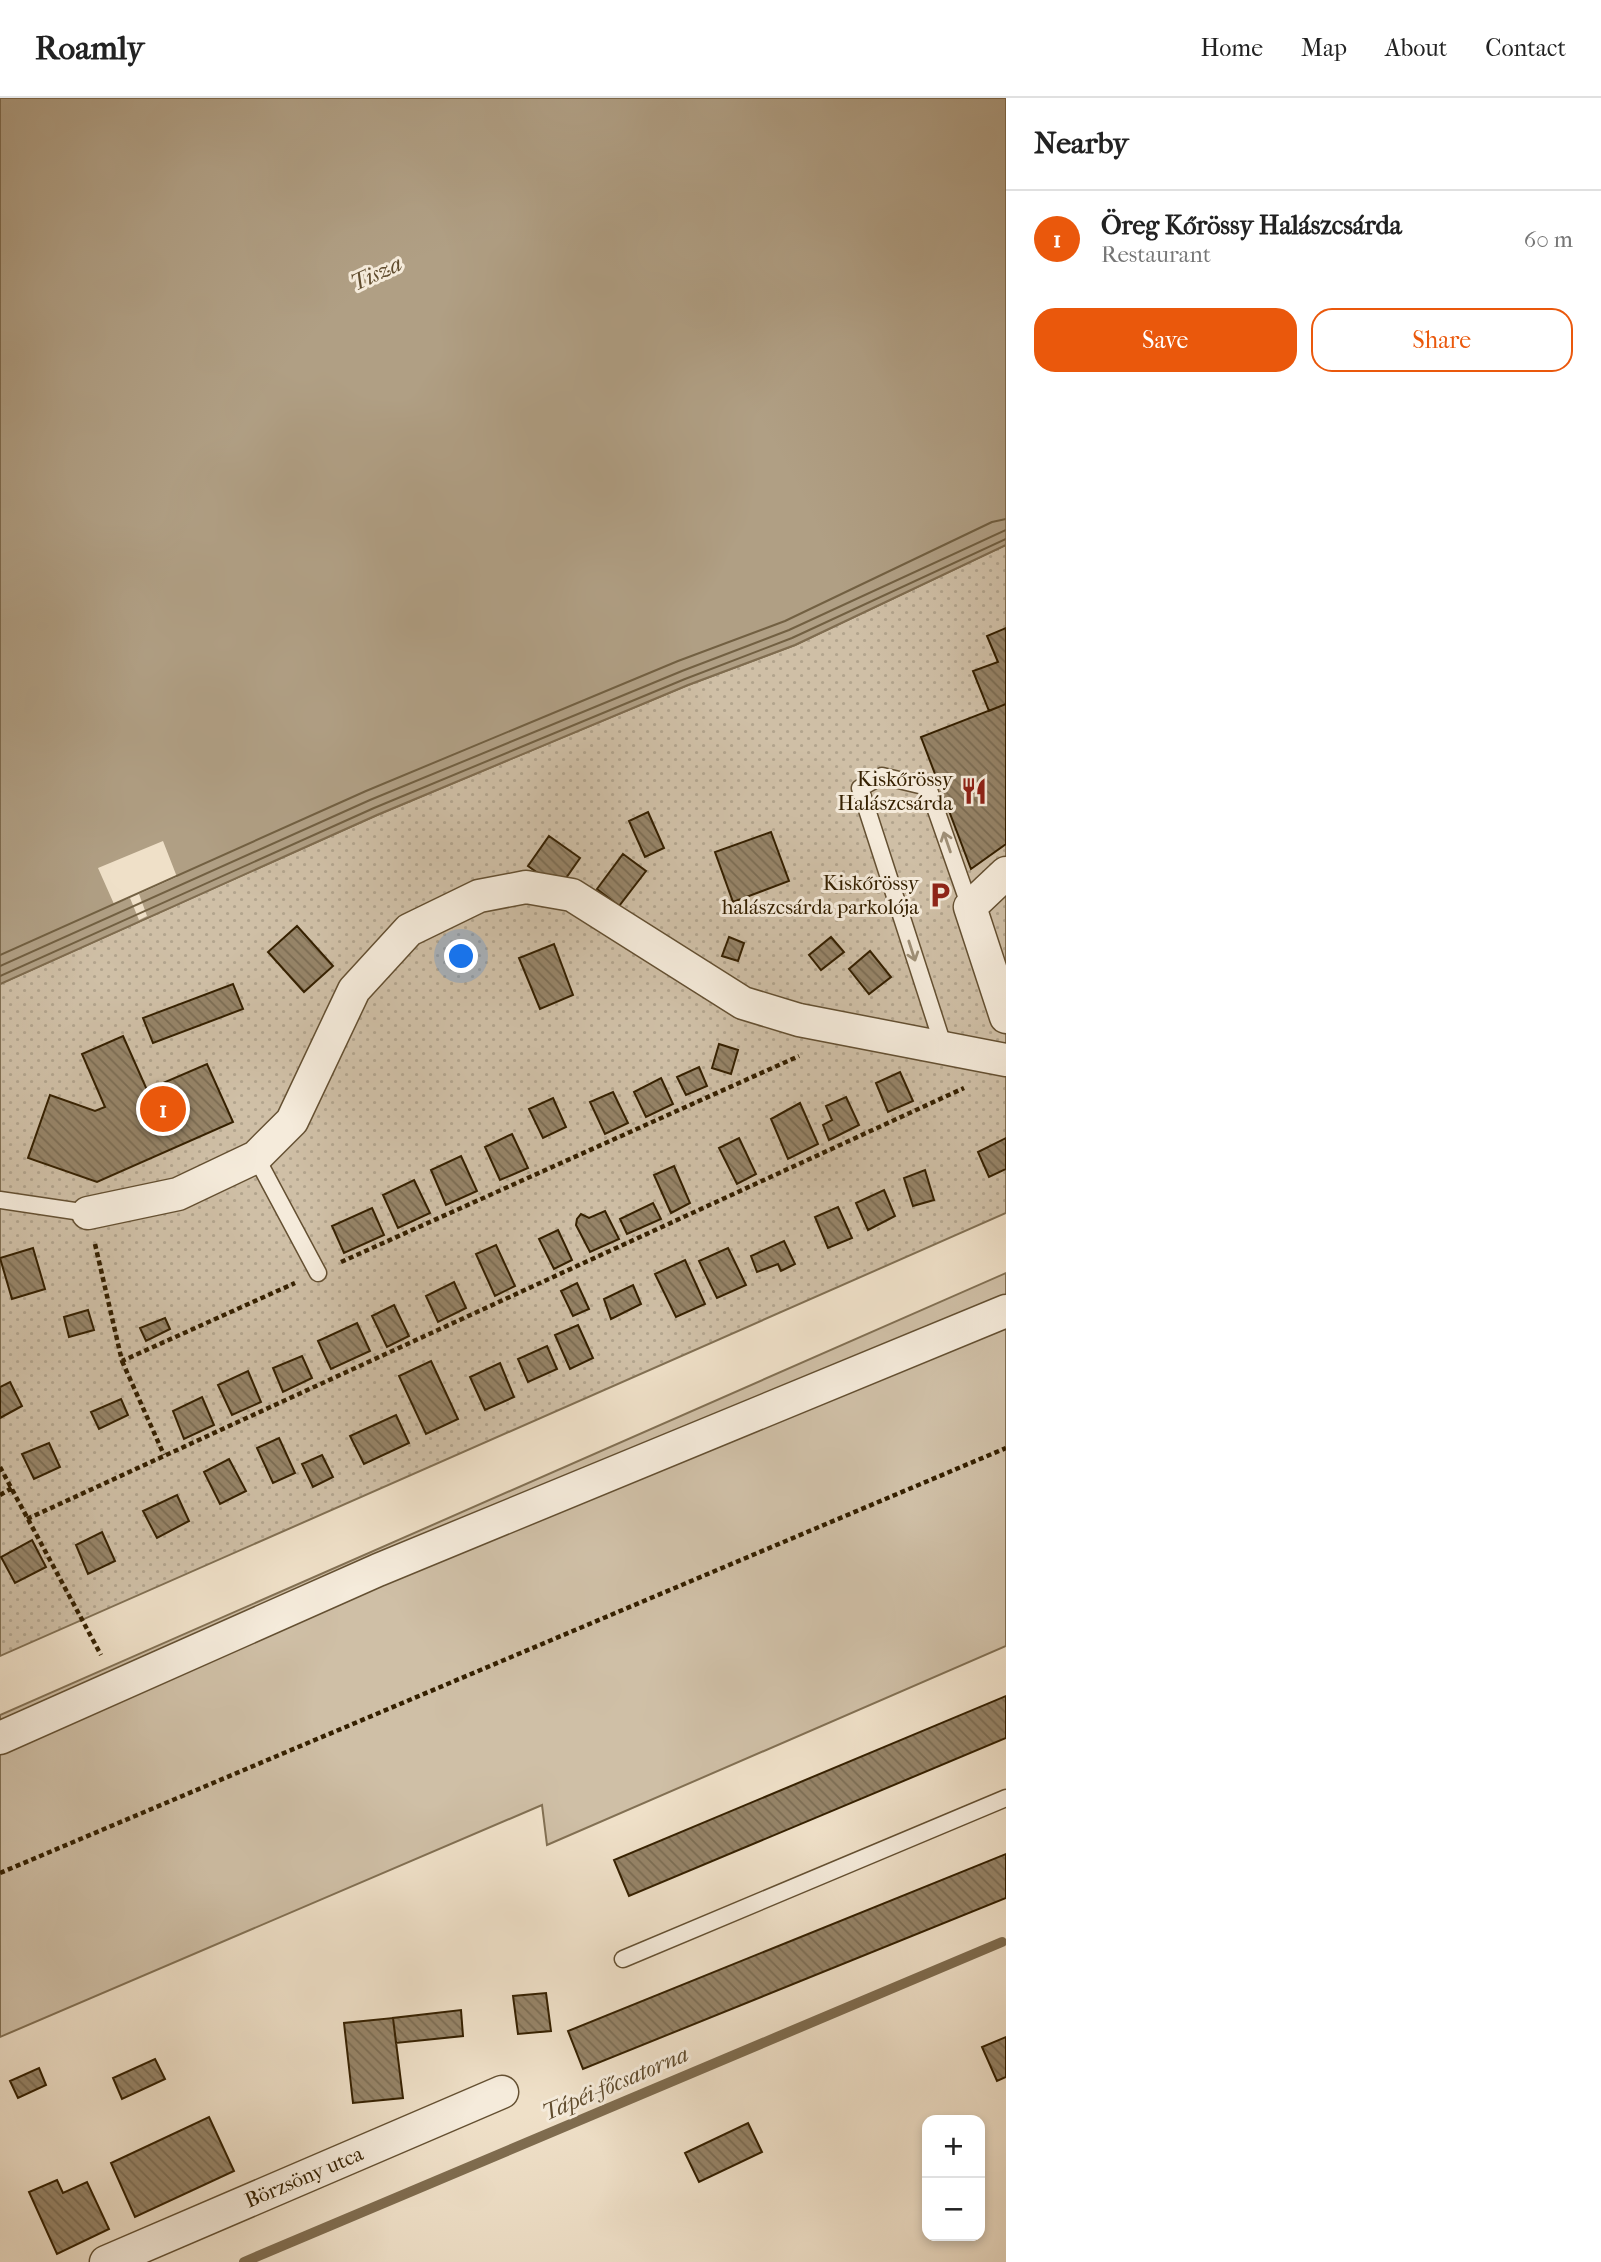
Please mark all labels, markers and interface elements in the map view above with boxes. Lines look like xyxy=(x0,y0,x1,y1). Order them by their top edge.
text: Roamly xyxy=(35,29,144,68)
text: Home xyxy=(1201,34,1263,62)
text: Map xyxy=(1301,34,1347,62)
text: About xyxy=(1385,34,1447,62)
text: Contact xyxy=(1485,34,1566,62)
text: Nearby xyxy=(1034,126,1129,161)
text: Öreg Kőrössy Halászcsárda xyxy=(1101,210,1402,241)
text: 1 xyxy=(1053,226,1061,253)
text: 60 m xyxy=(1524,226,1573,253)
text: Restaurant xyxy=(1101,241,1211,268)
water label: Tisza xyxy=(346,250,406,297)
button: Save xyxy=(1034,308,1297,372)
button: Share xyxy=(1311,308,1573,372)
place label: Kiskőrössy Halászcsárda xyxy=(838,767,954,815)
restaurant icon: Kiskőrössy Halászcsárda xyxy=(959,776,989,806)
one-way arrow xyxy=(940,832,952,854)
place label: Kiskőrössy halászcsárda parkolója xyxy=(722,871,920,919)
parking icon: Kiskőrössy halászcsárda parkolója xyxy=(925,880,955,910)
your location xyxy=(444,939,478,973)
one-way arrow xyxy=(907,939,919,961)
pin: 1 xyxy=(140,1083,186,1135)
water label: Tápéi-főcsatorna xyxy=(538,2041,692,2126)
map controls xyxy=(922,2115,985,2241)
button: + xyxy=(922,2115,985,2178)
street label: Börzsöny utca xyxy=(241,2141,367,2213)
button: − xyxy=(922,2178,985,2241)

